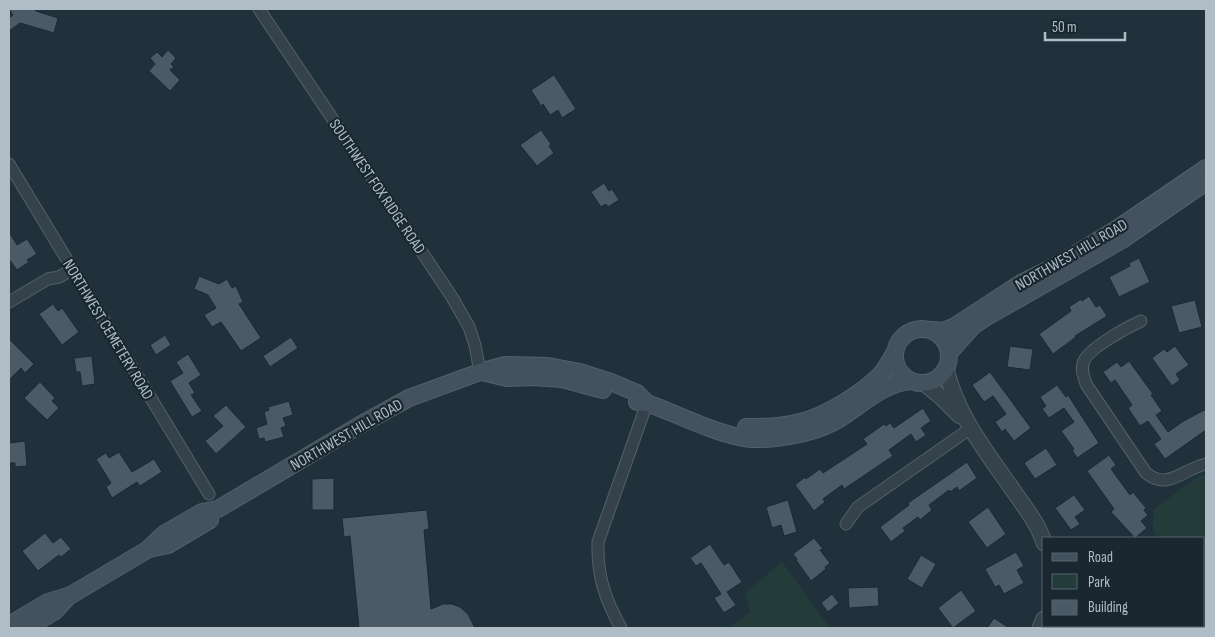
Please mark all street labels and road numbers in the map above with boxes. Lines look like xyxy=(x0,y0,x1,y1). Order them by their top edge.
street label: SOUTHWEST FOX RIDGE ROAD xyxy=(325,116,429,258)
street label: NORTHWEST HILL ROAD xyxy=(1012,215,1131,295)
street label: NORTHWEST CEMETERY ROAD xyxy=(58,256,157,403)
street label: NORTHWEST HILL ROAD xyxy=(287,395,406,475)

